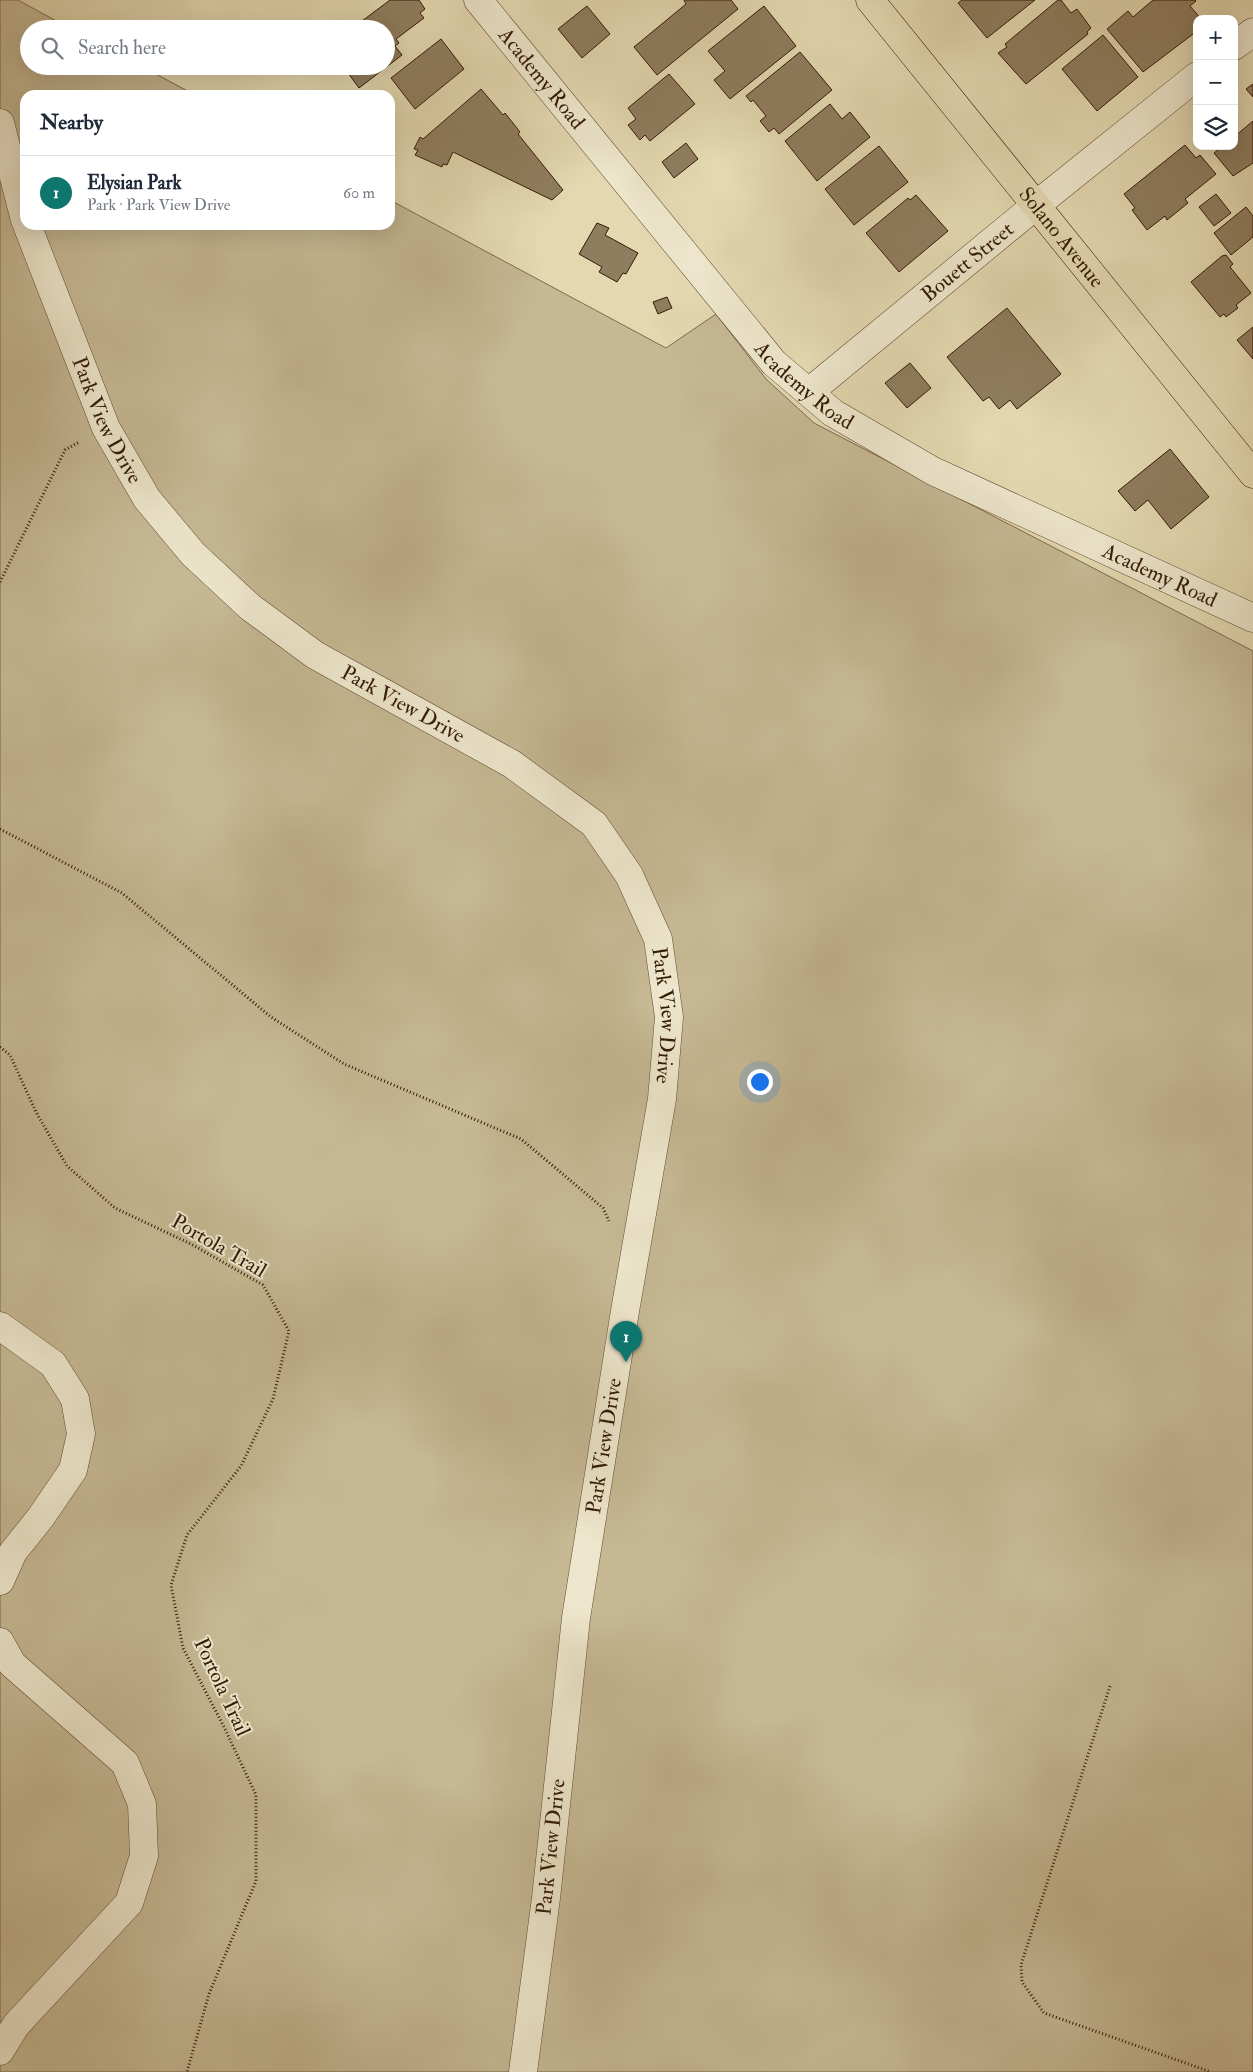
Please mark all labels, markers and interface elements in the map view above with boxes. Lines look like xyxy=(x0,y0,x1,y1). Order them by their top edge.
map controls xyxy=(1193,15,1238,150)
button: + xyxy=(1193,15,1238,60)
search box xyxy=(20,20,395,75)
street label: Academy Road xyxy=(492,21,592,135)
icon: search xyxy=(38,34,66,62)
text: Search here xyxy=(78,36,166,60)
button: − xyxy=(1193,60,1238,105)
button: layers xyxy=(1193,105,1238,150)
text: Nearby xyxy=(40,109,103,136)
text: Elysian Park xyxy=(87,171,182,195)
street label: Solano Avenue xyxy=(1013,181,1111,293)
text: 1 xyxy=(53,183,59,203)
text: 60 m xyxy=(343,183,375,203)
text: Park · Park View Drive xyxy=(87,195,230,215)
street label: Bouett Street xyxy=(915,216,1019,308)
street label: Academy Road xyxy=(748,335,859,436)
street label: Park View Drive xyxy=(66,353,149,488)
street label: Academy Road xyxy=(1097,537,1222,613)
street label: Park View Drive xyxy=(337,659,470,749)
street label: Park View Drive xyxy=(646,945,683,1085)
your location xyxy=(747,1069,773,1095)
street label: Portola Trail xyxy=(167,1208,272,1284)
pin: 1 xyxy=(610,1321,642,1362)
street label: Park View Drive xyxy=(580,1376,628,1516)
street label: Portola Trail xyxy=(187,1633,257,1741)
street label: Park View Drive xyxy=(530,1777,572,1917)

